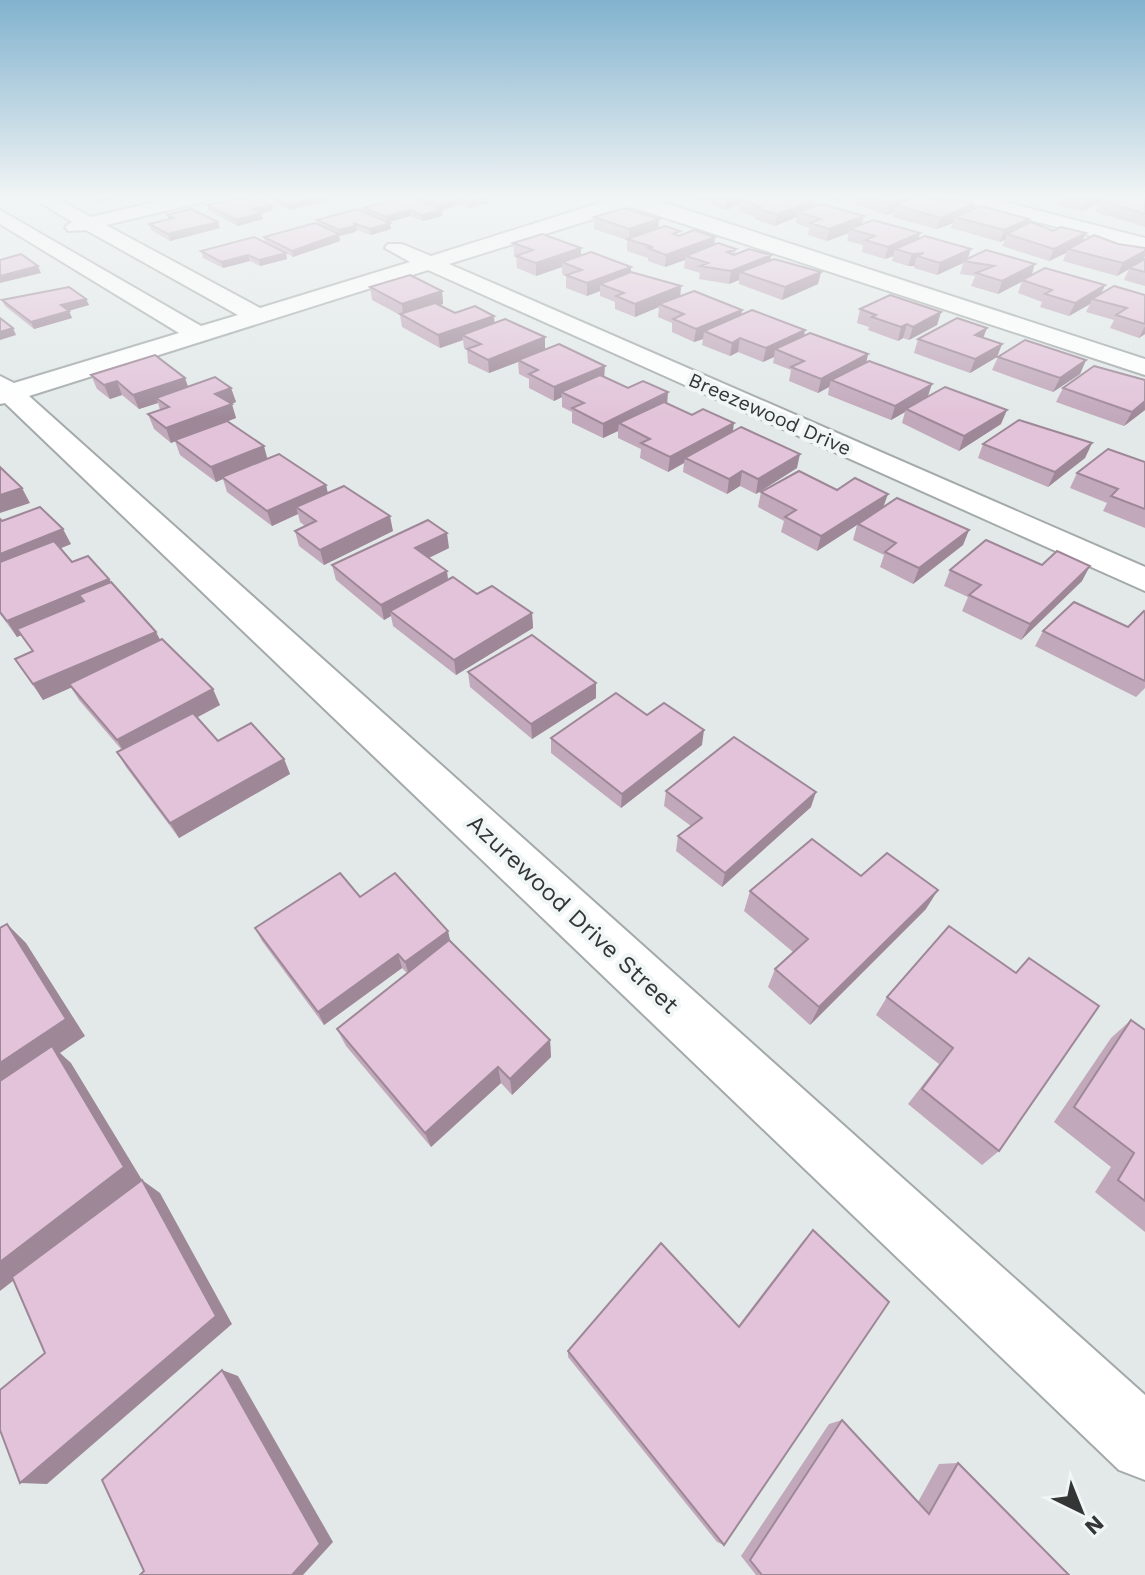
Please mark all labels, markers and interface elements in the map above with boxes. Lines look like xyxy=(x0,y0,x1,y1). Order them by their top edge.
street label: Breezewood Drive xyxy=(685,367,855,461)
street label: Azurewood Drive Street xyxy=(462,809,684,1019)
north arrow xyxy=(1041,1471,1121,1551)
text: N xyxy=(1080,1511,1109,1540)

